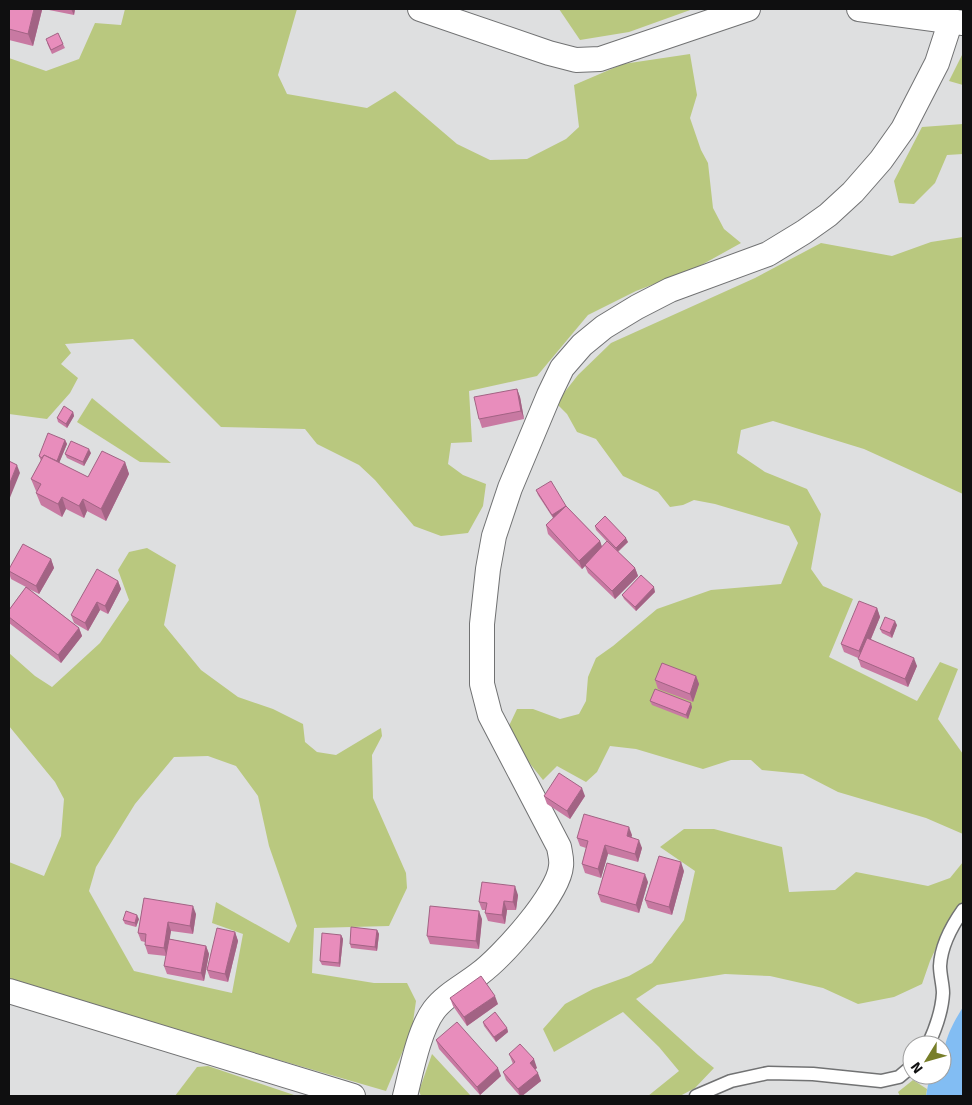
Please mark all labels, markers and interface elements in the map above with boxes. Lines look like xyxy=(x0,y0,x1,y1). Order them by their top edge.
north arrow xyxy=(902,1035,952,1085)
text: N xyxy=(907,1059,927,1077)

